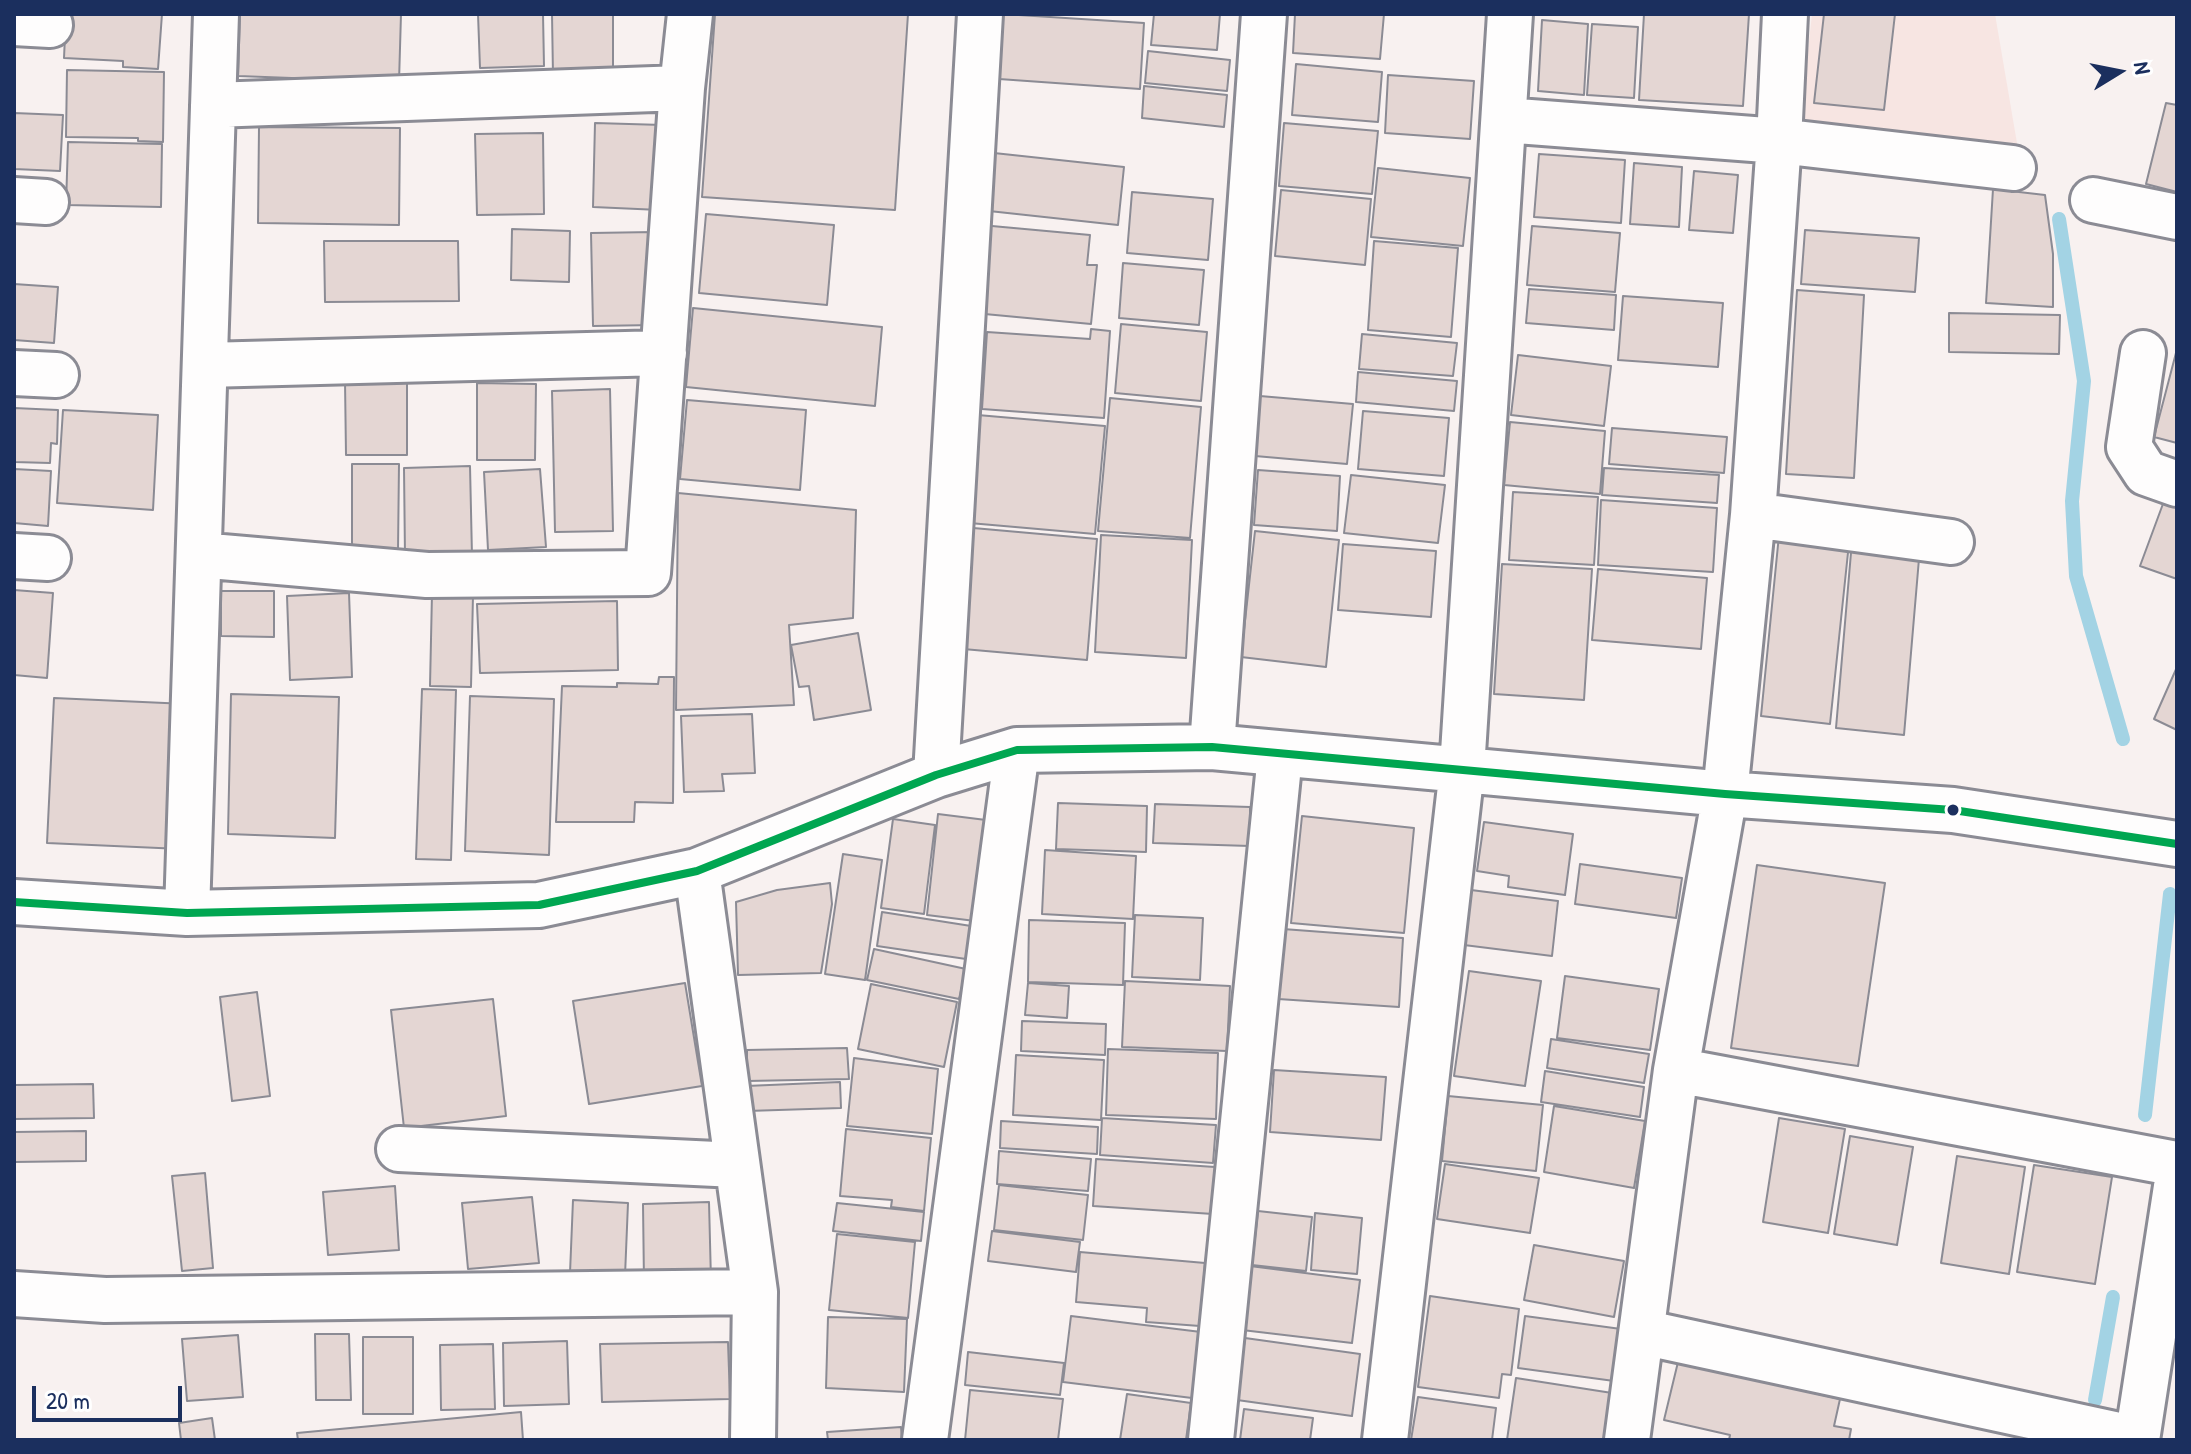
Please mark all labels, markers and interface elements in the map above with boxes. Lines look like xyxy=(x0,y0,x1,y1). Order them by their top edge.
north arrow xyxy=(2079,32,2159,112)
text: N xyxy=(2127,59,2158,76)
unlabelled marker xyxy=(1945,802,1961,818)
scale bar xyxy=(36,1370,186,1420)
text: 20 m xyxy=(46,1384,90,1416)

